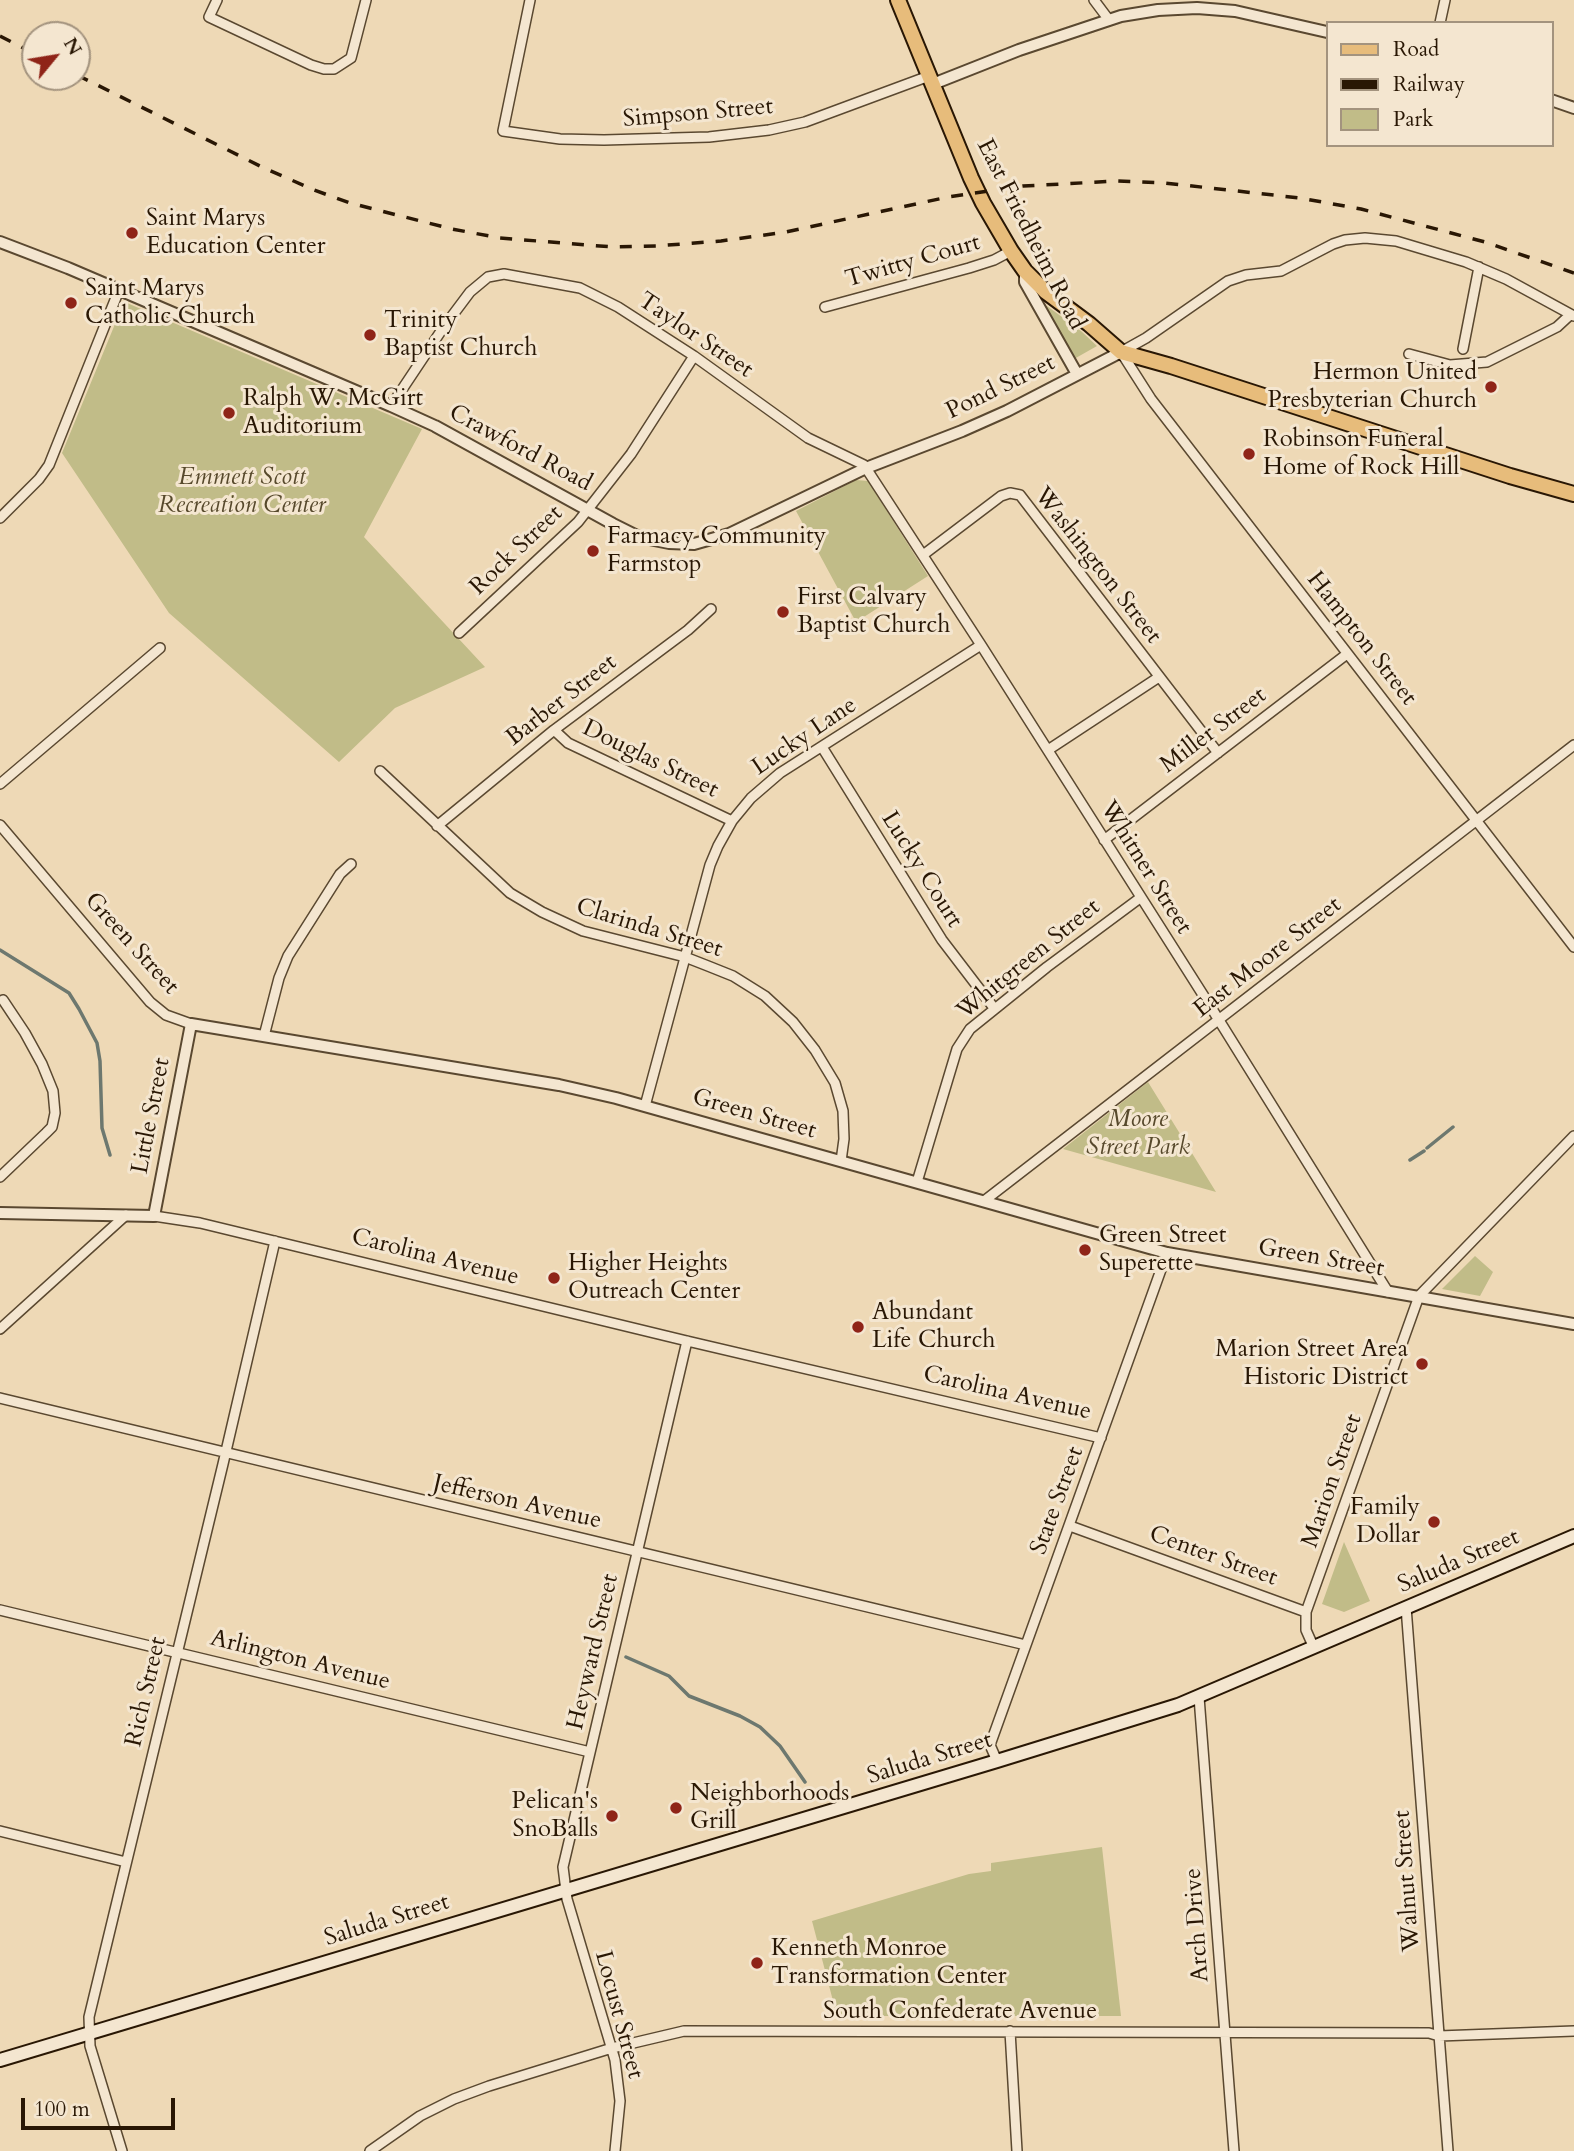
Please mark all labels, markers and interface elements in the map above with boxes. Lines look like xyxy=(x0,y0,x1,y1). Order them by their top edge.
north arrow xyxy=(21,21,91,91)
legend xyxy=(1326,21,1553,147)
text: N xyxy=(57,33,88,60)
text: Road xyxy=(1393,35,1439,64)
text: Railway xyxy=(1393,70,1465,99)
street label: Simpson Street xyxy=(622,93,774,135)
text: Park xyxy=(1393,105,1433,134)
street label: East Friedheim Road xyxy=(969,135,1091,335)
place label: Saint Marys Education Center xyxy=(146,205,326,261)
marker: Saint Marys Education Center xyxy=(124,225,140,241)
street label: Twitty Court xyxy=(842,229,984,295)
place label: Saint Marys Catholic Church xyxy=(85,275,255,331)
street label: Taylor Street xyxy=(632,287,758,385)
marker: Saint Marys Catholic Church xyxy=(63,295,79,311)
place label: Trinity Baptist Church xyxy=(384,307,537,363)
marker: Trinity Baptist Church xyxy=(362,327,378,343)
street label: Pond Street xyxy=(942,349,1060,427)
place label: Hermon United Presbyterian Church xyxy=(1268,359,1477,415)
marker: Hermon United Presbyterian Church xyxy=(1483,379,1499,395)
place label: Ralph W. McGirt Auditorium xyxy=(243,385,423,441)
street label: Crawford Road xyxy=(444,399,596,499)
marker: Ralph W. McGirt Auditorium xyxy=(221,405,237,421)
place label: Robinson Funeral Home of Rock Hill xyxy=(1263,426,1459,482)
marker: Robinson Funeral Home of Rock Hill xyxy=(1241,446,1257,462)
park label: Emmett Scott Recreation Center xyxy=(158,464,326,520)
street label: Washington Street xyxy=(1027,482,1167,650)
street label: Rock Street xyxy=(465,500,569,602)
place label: Farmacy Community Farmstop xyxy=(607,523,826,579)
marker: Farmacy Community Farmstop xyxy=(585,543,601,559)
street label: Hampton Street xyxy=(1300,566,1422,712)
place label: First Calvary Baptist Church xyxy=(797,584,950,640)
marker: First Calvary Baptist Church xyxy=(775,604,791,620)
street label: Barber Street xyxy=(501,649,623,753)
street label: Miller Street xyxy=(1155,682,1273,780)
street label: Lucky Lane xyxy=(747,692,863,782)
street label: Douglas Street xyxy=(577,715,723,805)
street label: Whitner Street xyxy=(1093,796,1197,940)
street label: Lucky Court xyxy=(874,807,968,933)
street label: Green Street xyxy=(78,887,184,1001)
street label: East Moore Street xyxy=(1188,891,1348,1025)
street label: Clarinda Street xyxy=(572,893,726,965)
street label: Whitgreen Street xyxy=(952,893,1106,1027)
street label: Little Street xyxy=(127,1056,177,1176)
street label: Green Street xyxy=(689,1084,819,1146)
park label: Moore Street Park xyxy=(1086,1106,1190,1162)
place label: Green Street Superette xyxy=(1099,1222,1226,1278)
street label: Carolina Avenue xyxy=(348,1223,522,1293)
street label: Green Street xyxy=(1256,1234,1386,1284)
marker: Green Street Superette xyxy=(1077,1242,1093,1258)
place label: Higher Heights Outreach Center xyxy=(568,1250,740,1306)
marker: Higher Heights Outreach Center xyxy=(546,1270,562,1286)
place label: Abundant Life Church xyxy=(872,1299,995,1355)
marker: Abundant Life Church xyxy=(850,1319,866,1335)
place label: Marion Street Area Historic District xyxy=(1215,1336,1408,1392)
marker: Marion Street Area Historic District xyxy=(1414,1356,1430,1372)
street label: Carolina Avenue xyxy=(920,1361,1094,1427)
street label: Marion Street xyxy=(1297,1410,1369,1552)
street label: State Street xyxy=(1025,1443,1091,1559)
street label: Jefferson Avenue xyxy=(430,1470,604,1536)
place label: Family Dollar xyxy=(1350,1494,1420,1550)
marker: Family Dollar xyxy=(1426,1514,1442,1530)
street label: Center Street xyxy=(1145,1521,1281,1593)
street label: Saluda Street xyxy=(1394,1524,1524,1600)
street label: Heyward Street xyxy=(562,1571,626,1733)
street label: Arlington Avenue xyxy=(207,1625,393,1697)
street label: Rich Street xyxy=(120,1634,174,1750)
street label: Saluda Street xyxy=(864,1726,996,1792)
place label: Neighborhoods Grill xyxy=(690,1780,849,1836)
place label: Pelican's SnoBalls xyxy=(512,1788,598,1844)
marker: Neighborhoods Grill xyxy=(668,1800,684,1816)
marker: Pelican's SnoBalls xyxy=(604,1808,620,1824)
street label: Walnut Street xyxy=(1389,1809,1427,1953)
street label: Arch Drive xyxy=(1180,1867,1216,1983)
street label: Saluda Street xyxy=(321,1888,453,1954)
place label: Kenneth Monroe Transformation Center xyxy=(771,1935,1007,1991)
street label: Locust Street xyxy=(587,1948,649,2082)
marker: Kenneth Monroe Transformation Center xyxy=(749,1955,765,1971)
street label: South Confederate Avenue xyxy=(823,1998,1097,2026)
scale bar xyxy=(24,2084,178,2128)
text: 100 m xyxy=(34,2095,90,2124)

